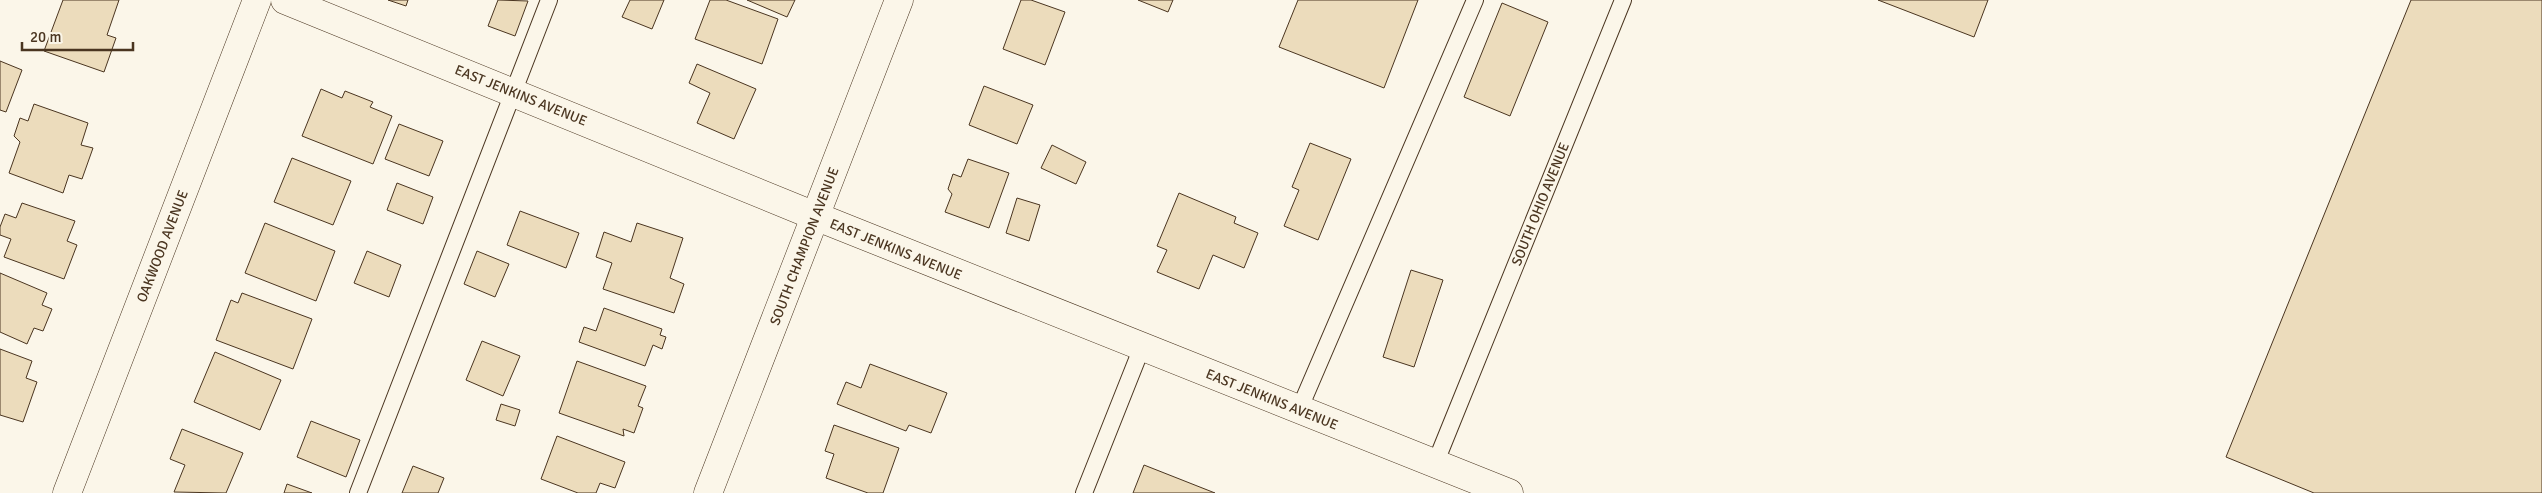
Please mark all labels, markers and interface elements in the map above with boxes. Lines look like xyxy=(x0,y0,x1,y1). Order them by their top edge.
scale bar xyxy=(22,20,134,52)
text: 20 m xyxy=(30,28,61,46)
street label: EAST JENKINS AVENUE xyxy=(452,61,589,130)
street label: SOUTH OHIO AVENUE xyxy=(1508,140,1573,268)
street label: SOUTH CHAMPION AVENUE xyxy=(766,165,843,328)
street label: OAKWOOD AVENUE xyxy=(133,188,192,305)
street label: EAST JENKINS AVENUE xyxy=(827,215,964,284)
street label: EAST JENKINS AVENUE xyxy=(1203,365,1340,434)

